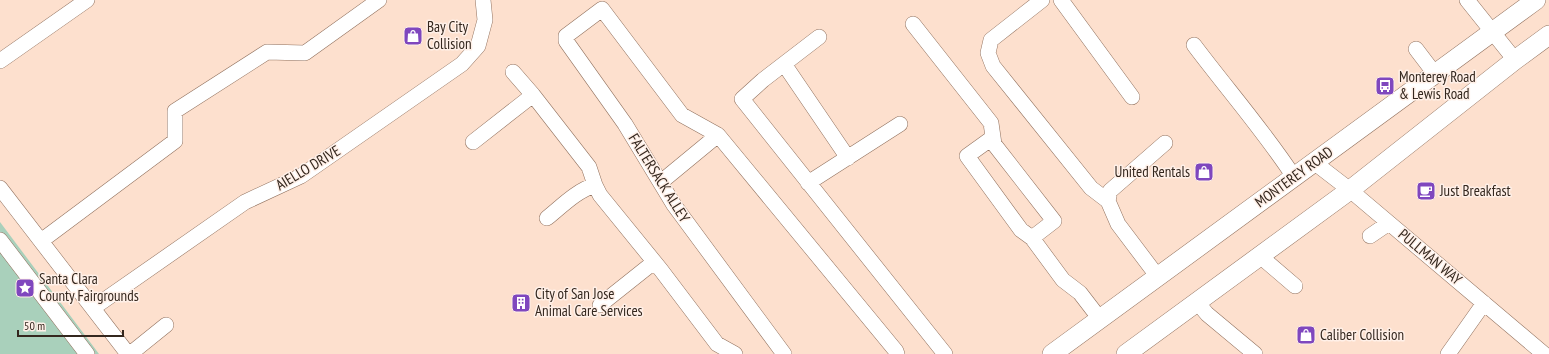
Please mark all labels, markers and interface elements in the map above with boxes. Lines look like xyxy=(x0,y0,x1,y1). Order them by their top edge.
place label: Bay City Collision xyxy=(427,17,472,53)
shop icon: Bay City Collision xyxy=(402,25,424,47)
place label: Monterey Road & Lewis Road xyxy=(1399,67,1476,103)
bus stop icon: Monterey Road & Lewis Road xyxy=(1374,75,1396,97)
street label: FALTERSACK ALLEY xyxy=(625,130,694,226)
street label: AIELLO DRIVE xyxy=(272,141,343,194)
street label: MONTEREY ROAD xyxy=(1251,142,1337,211)
shop icon: United Rentals xyxy=(1193,161,1215,183)
place label: United Rentals xyxy=(1114,162,1190,181)
cafe icon: Just Breakfast xyxy=(1415,180,1437,202)
place label: Just Breakfast xyxy=(1439,181,1511,200)
street label: PULLMAN WAY xyxy=(1395,224,1466,289)
place label: Santa Clara County Fairgrounds xyxy=(39,269,139,305)
place icon: Santa Clara County Fairgrounds xyxy=(14,277,36,299)
place label: City of San Jose Animal Care Services xyxy=(535,284,643,320)
building icon: City of San Jose Animal Care Services xyxy=(510,292,532,314)
scale bar xyxy=(18,312,123,338)
text: 50 m xyxy=(24,318,45,333)
shop icon: Caliber Collision xyxy=(1295,324,1317,346)
place label: Caliber Collision xyxy=(1320,325,1404,344)

